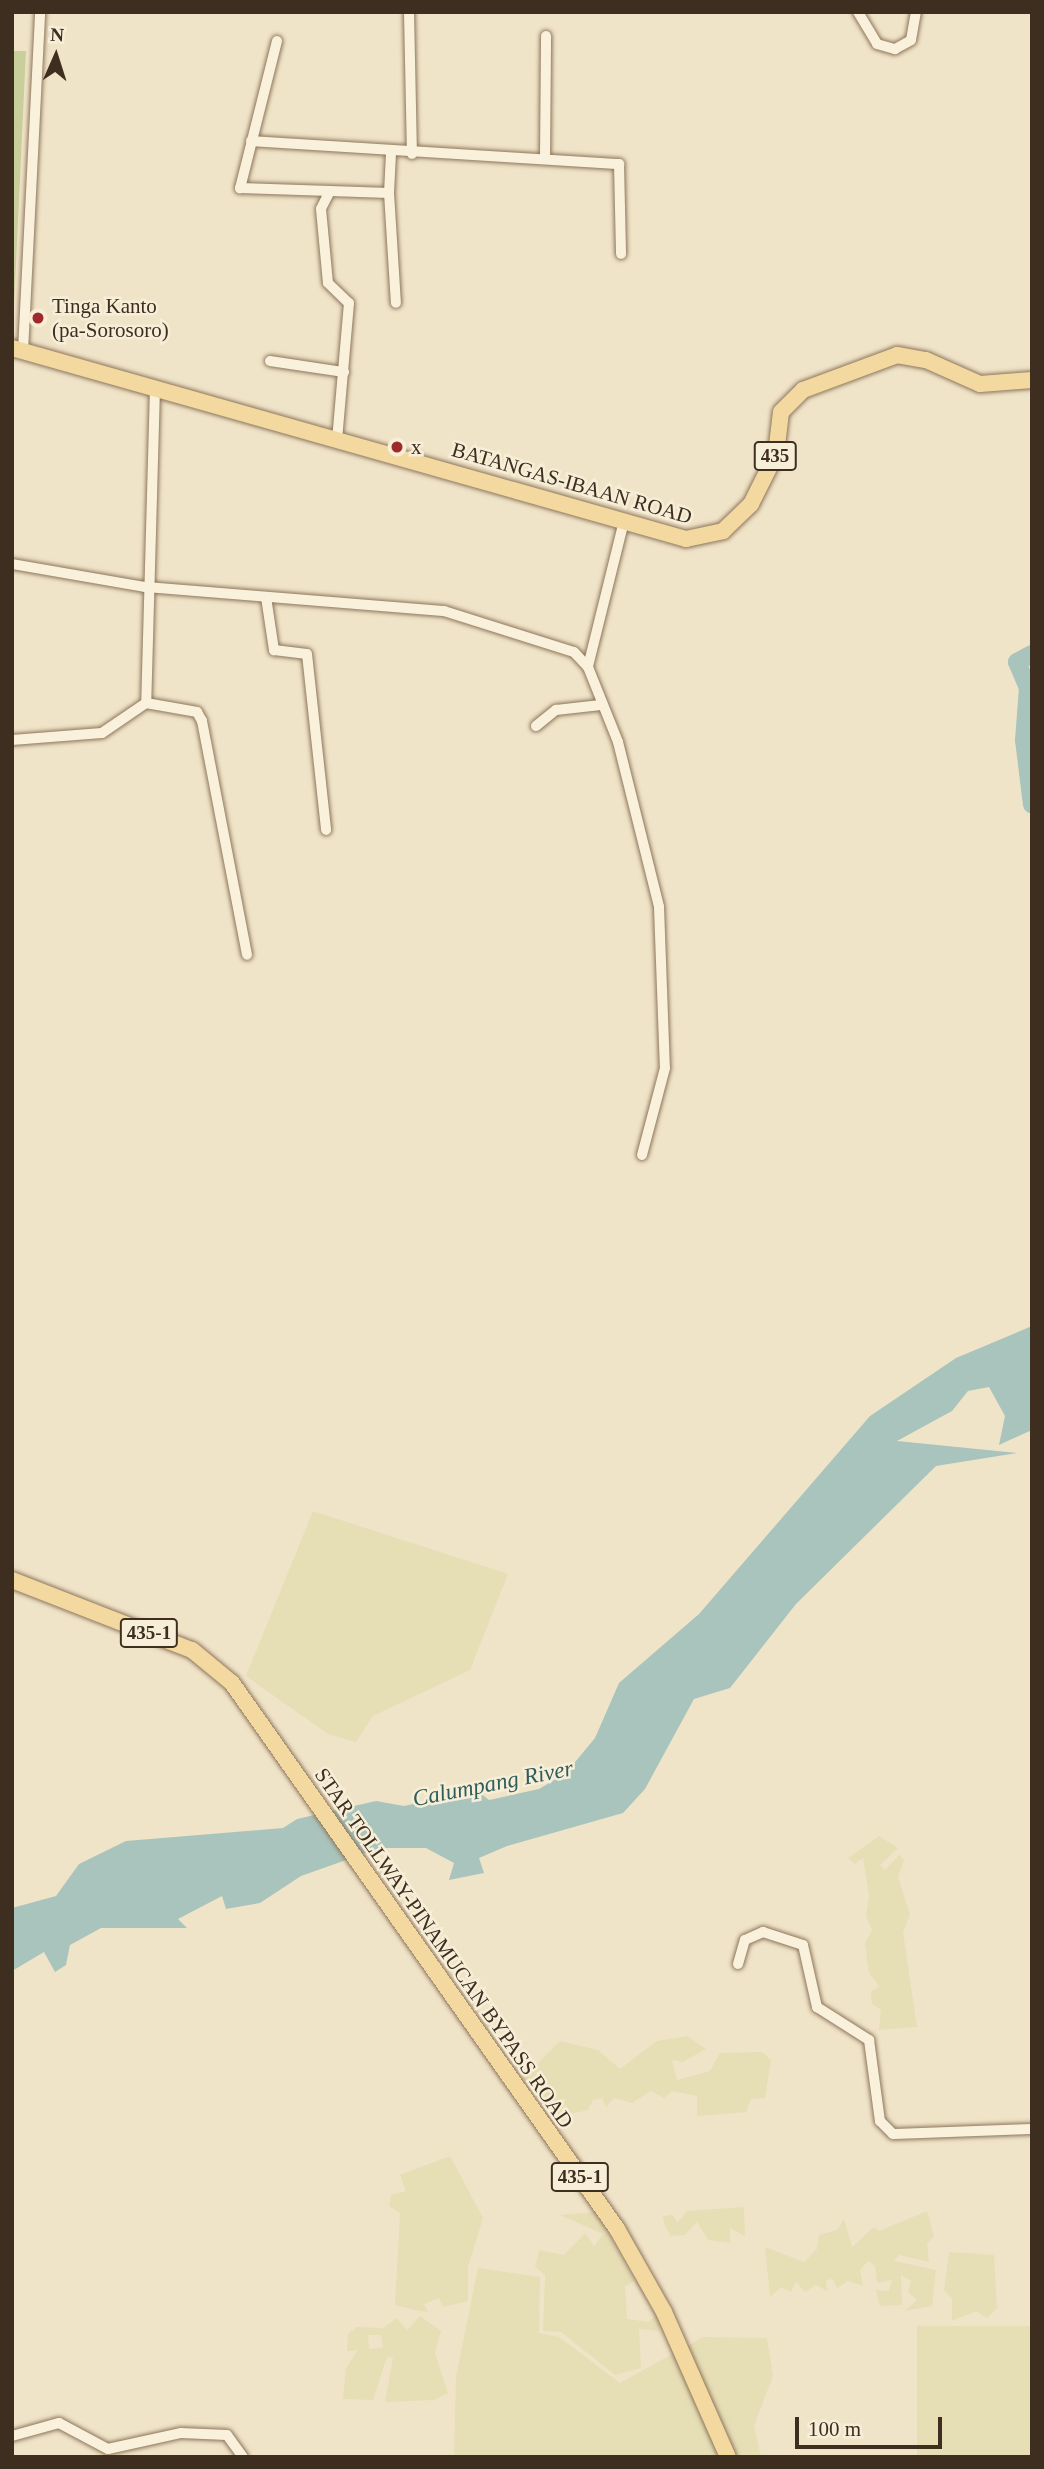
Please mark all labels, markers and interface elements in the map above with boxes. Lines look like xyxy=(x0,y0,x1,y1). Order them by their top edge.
north arrow xyxy=(21,21,91,91)
text: N xyxy=(50,24,65,45)
place label: Tinga Kanto (pa-Sorosoro) xyxy=(52,293,169,343)
marker: Tinga Kanto (pa-Sorosoro) xyxy=(30,310,46,326)
place label: x xyxy=(411,434,422,460)
street label: BATANGAS-IBAAN ROAD xyxy=(449,437,695,529)
marker: x xyxy=(389,439,405,455)
road number: 435 xyxy=(752,440,798,471)
road number: 435-1 xyxy=(119,1618,179,1648)
water label: Calumpang River xyxy=(410,1755,576,1813)
street label: STAR TOLLWAY-PINAMUCAN BYPASS ROAD xyxy=(309,1763,579,2133)
road number: 435-1 xyxy=(550,2162,610,2192)
scale bar xyxy=(799,2402,946,2446)
text: 100 m xyxy=(808,2417,861,2441)

